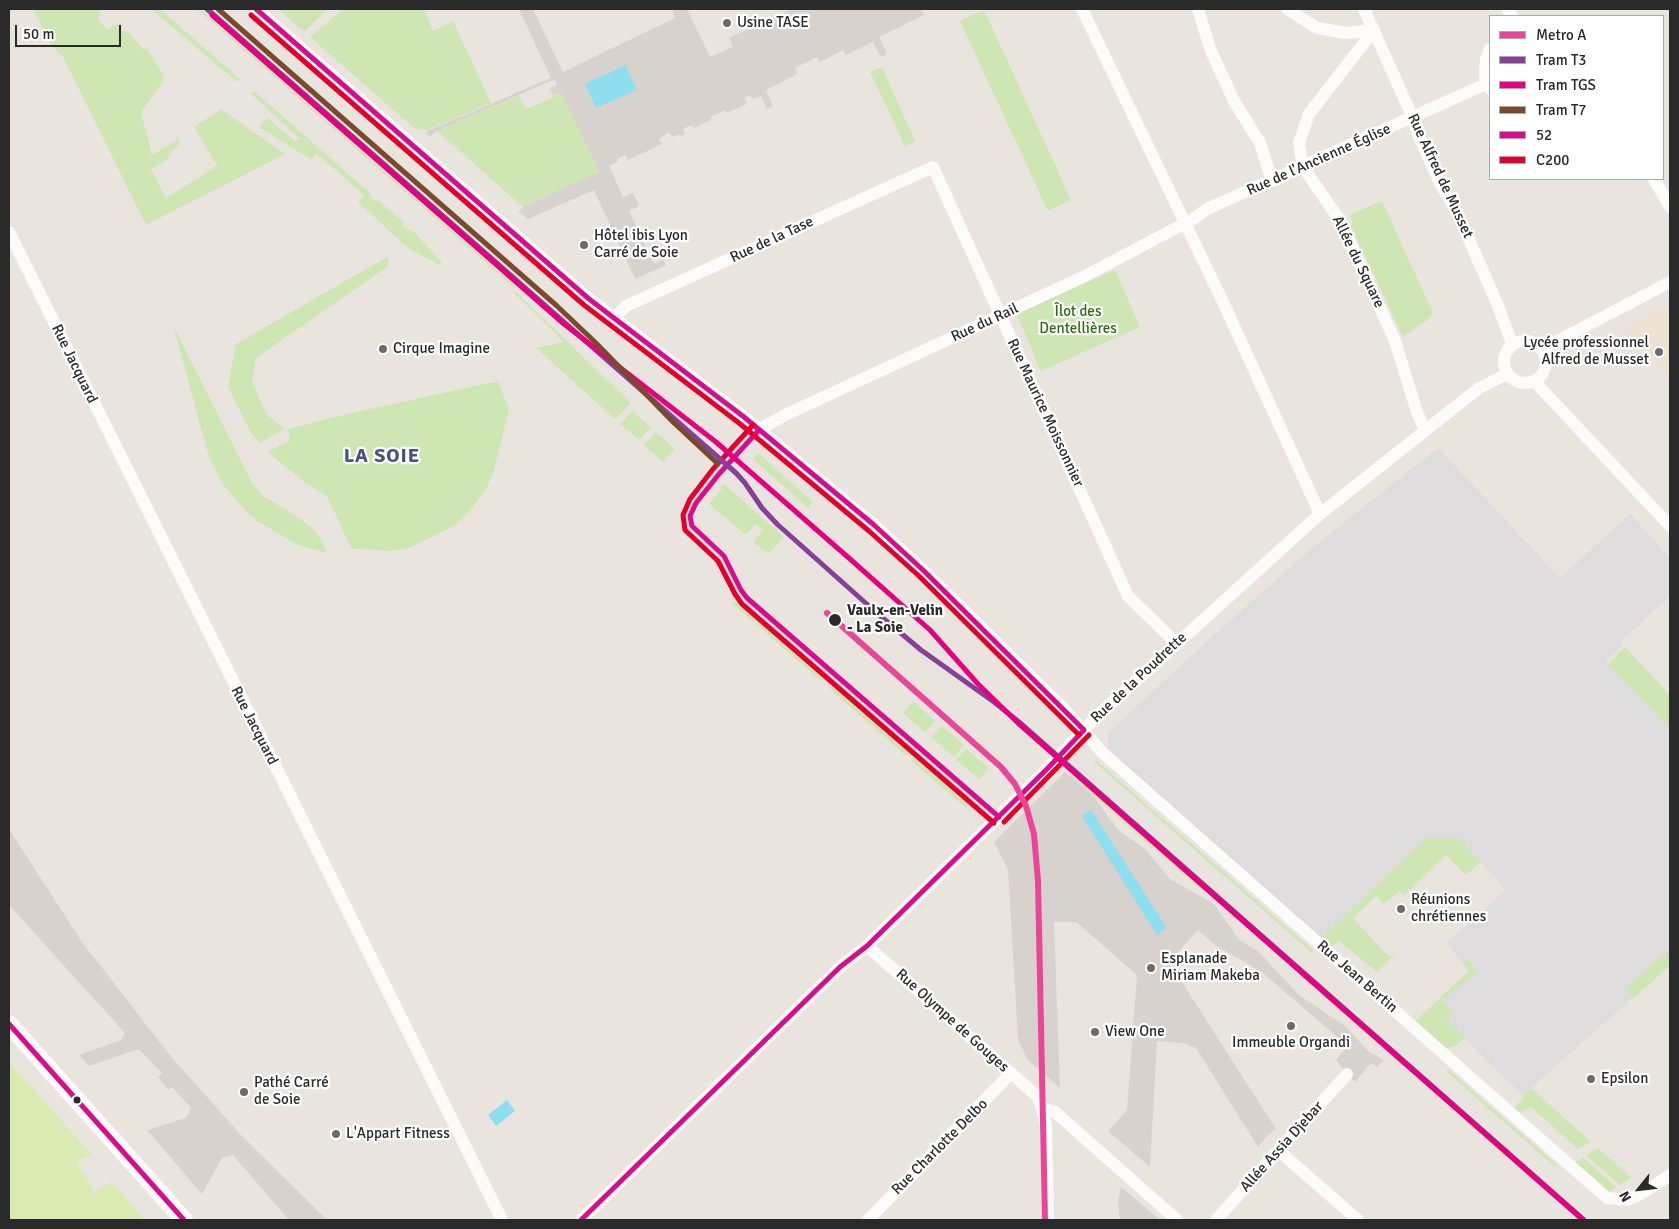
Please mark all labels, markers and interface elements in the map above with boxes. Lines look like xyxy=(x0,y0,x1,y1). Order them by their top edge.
place label: Usine TASE xyxy=(737,14,809,32)
scale bar xyxy=(18,15,124,47)
legend xyxy=(1489,15,1664,180)
marker: Usine TASE xyxy=(721,17,733,29)
text: 50 m xyxy=(23,25,54,43)
text: Metro A xyxy=(1536,26,1586,44)
text: Tram T3 xyxy=(1536,51,1586,69)
text: Tram TGS xyxy=(1536,76,1596,94)
text: Tram T7 xyxy=(1536,101,1586,119)
street label: Rue Alfred de Musset xyxy=(1403,111,1477,241)
street label: Rue de l'Ancienne Église xyxy=(1244,120,1394,200)
text: 52 xyxy=(1536,126,1552,144)
text: C200 xyxy=(1536,151,1569,169)
street label: Rue de la Tase xyxy=(728,213,816,267)
street label: Allée du Square xyxy=(1328,213,1388,311)
place label: Hôtel ibis Lyon Carré de Soie xyxy=(594,227,688,262)
marker: Hôtel ibis Lyon Carré de Soie xyxy=(578,239,590,251)
street label: Rue du Rail xyxy=(949,300,1021,346)
park label: Îlot des Dentellières xyxy=(1039,303,1117,338)
street label: Rue Jacquard xyxy=(47,322,101,406)
place label: Lycée professionnel Alfred de Musset xyxy=(1523,334,1649,369)
street label: Rue Maurice Moissonnier xyxy=(1003,336,1087,490)
place label: Cirque Imagine xyxy=(393,340,490,358)
marker: Cirque Imagine xyxy=(377,343,389,355)
marker: Lycée professionnel Alfred de Musset xyxy=(1653,346,1665,358)
district label: LA SOIE xyxy=(343,445,421,469)
place label: Vaulx-en-Velin - La Soie xyxy=(847,602,943,637)
marker: Vaulx-en-Velin - La Soie xyxy=(827,612,843,628)
street label: Rue de la Poudrette xyxy=(1087,629,1191,727)
street label: Rue Jacquard xyxy=(227,684,281,768)
place label: Réunions chrétiennes xyxy=(1411,891,1486,926)
marker: Réunions chrétiennes xyxy=(1395,903,1407,915)
street label: Rue Jean Bertin xyxy=(1313,937,1401,1017)
place label: Esplanade Miriam Makeba xyxy=(1161,950,1260,985)
marker: Esplanade Miriam Makeba xyxy=(1145,962,1157,974)
street label: Rue Olympe de Gouges xyxy=(892,966,1012,1076)
marker: Immeuble Organdi xyxy=(1285,1020,1297,1032)
place label: View One xyxy=(1105,1023,1165,1041)
marker: View One xyxy=(1089,1026,1101,1038)
place label: Immeuble Organdi xyxy=(1232,1034,1350,1052)
place label: Epsilon xyxy=(1601,1070,1648,1088)
marker: Epsilon xyxy=(1585,1073,1597,1085)
place label: Pathé Carré de Soie xyxy=(254,1074,329,1109)
marker: Pathé Carré de Soie xyxy=(238,1086,250,1098)
unlabelled marker xyxy=(72,1095,82,1105)
street label: Rue Charlotte Delbo xyxy=(888,1095,992,1199)
street label: Allée Assia Djebar xyxy=(1237,1098,1327,1196)
place label: L'Appart Fitness xyxy=(346,1125,450,1143)
marker: L'Appart Fitness xyxy=(330,1128,342,1140)
north arrow xyxy=(1614,1164,1664,1214)
text: N xyxy=(1616,1188,1635,1205)

